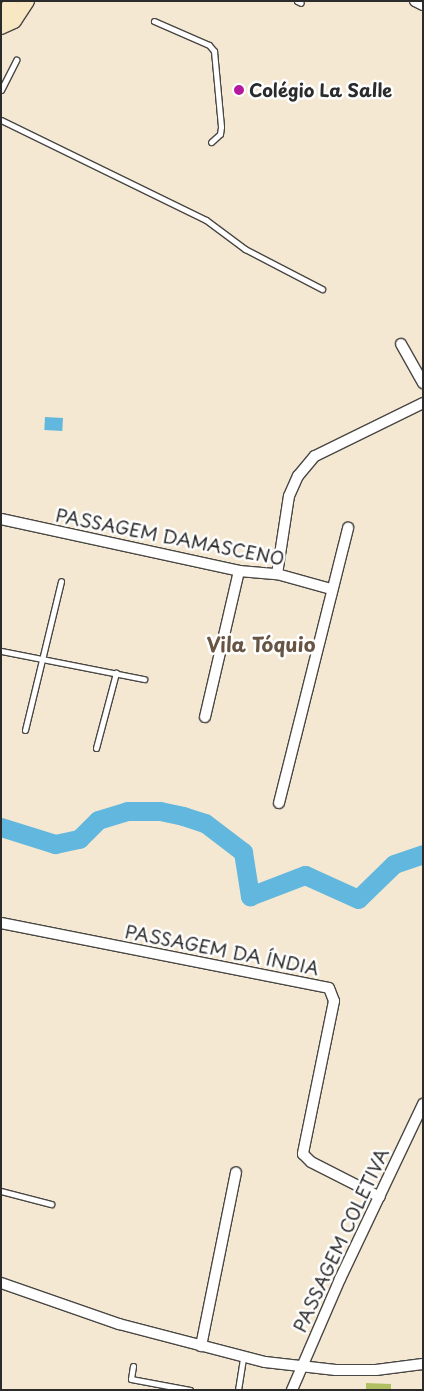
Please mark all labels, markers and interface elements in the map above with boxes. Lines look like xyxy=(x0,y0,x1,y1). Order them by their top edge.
place label: Colégio La Salle xyxy=(249,79,393,101)
marker: Colégio La Salle xyxy=(233,84,245,96)
street label: PASSAGEM DAMASCENO xyxy=(54,504,286,570)
district label: Vila Tóquio xyxy=(206,632,316,656)
street label: PASSAGEM DA ÍNDIA xyxy=(124,921,320,979)
street label: PASSAGEM COLETIVA xyxy=(289,1145,393,1335)

